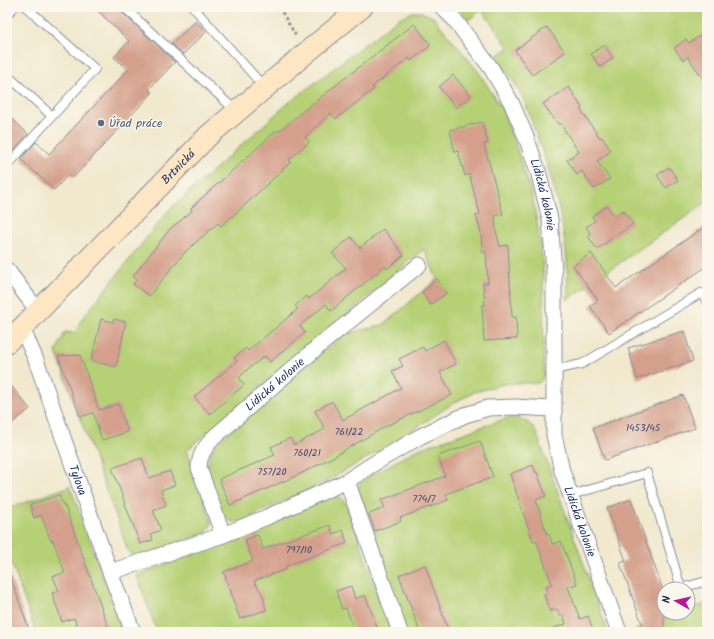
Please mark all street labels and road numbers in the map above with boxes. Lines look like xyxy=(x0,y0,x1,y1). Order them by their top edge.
street label: Brtnická xyxy=(157,144,201,189)
street label: Lidická kolonie xyxy=(524,156,560,232)
street label: Lidická kolonie xyxy=(241,353,310,416)
street label: Tylova xyxy=(63,462,92,498)
street label: Lidická kolonie xyxy=(558,484,601,560)

